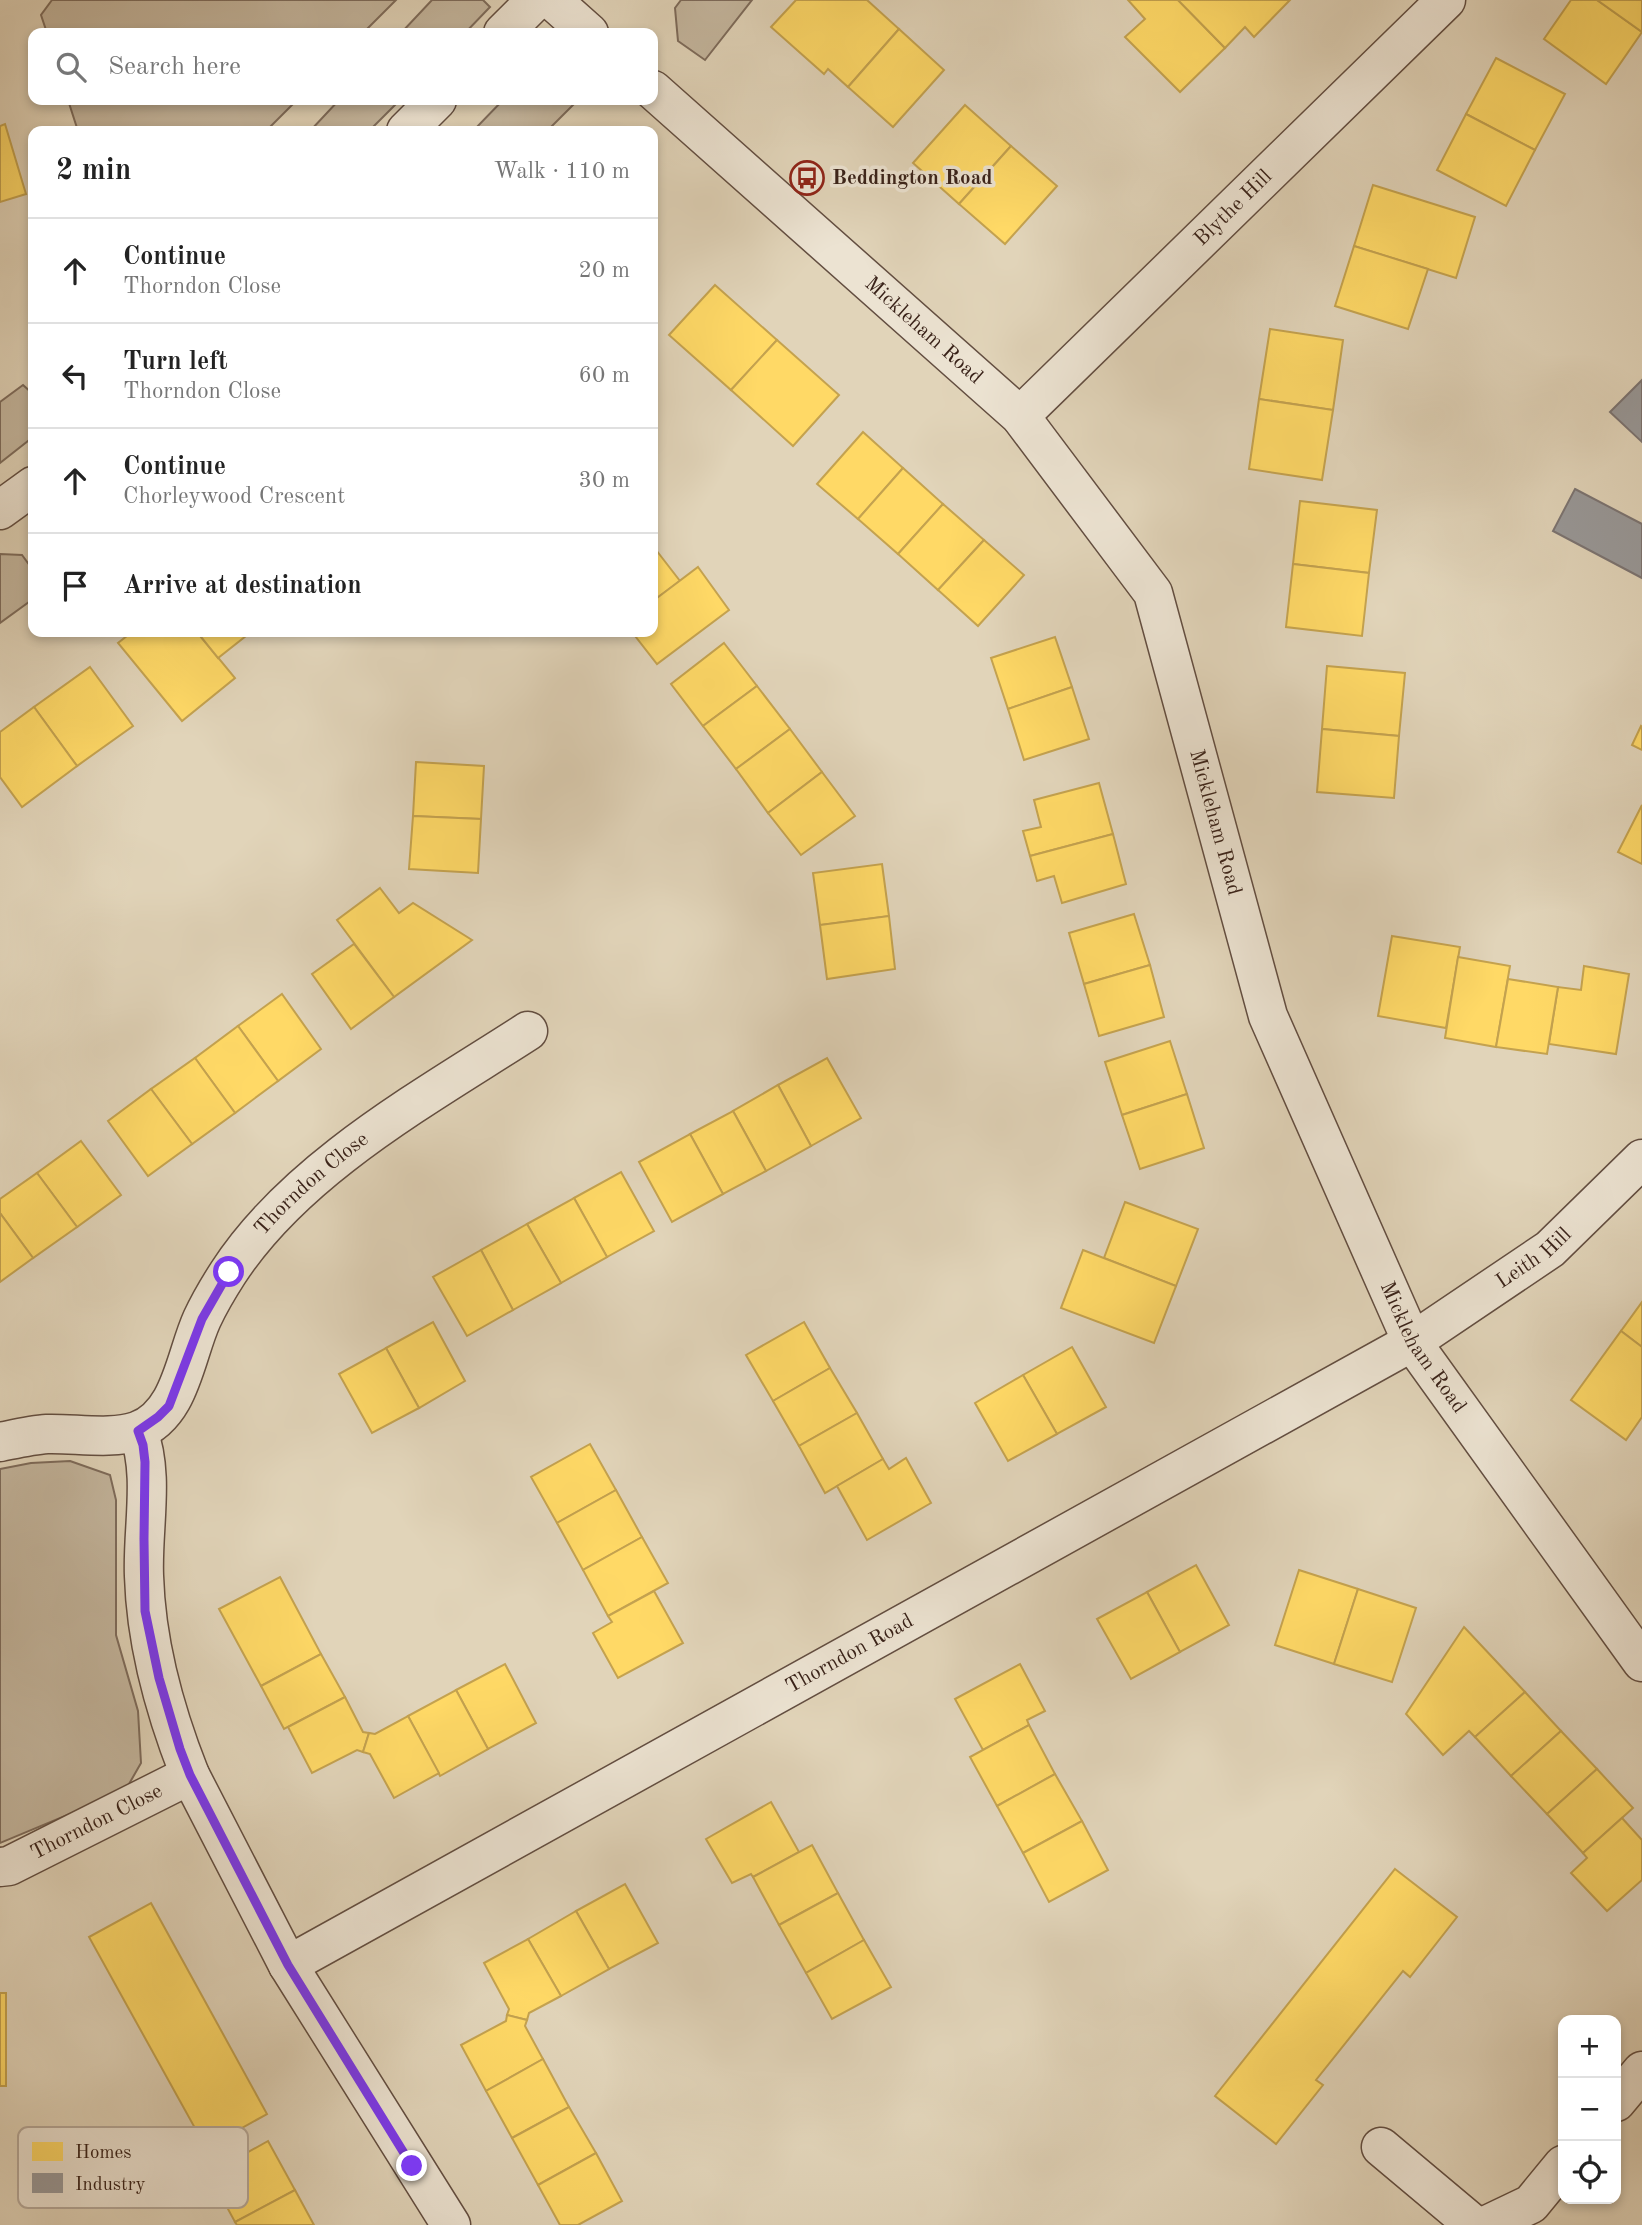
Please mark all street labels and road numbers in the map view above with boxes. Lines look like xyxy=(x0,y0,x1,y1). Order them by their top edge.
street label: Blythe Hill xyxy=(1190,165,1276,250)
street label: Mickleham Road xyxy=(861,273,987,388)
street label: Mickleham Road xyxy=(1186,747,1245,898)
street label: Thorndon Close xyxy=(251,1128,372,1239)
street label: Leith Hill xyxy=(1492,1224,1576,1293)
street label: Mickleham Road xyxy=(1376,1278,1470,1417)
street label: Thorndon Road xyxy=(782,1610,917,1697)
street label: Thorndon Close xyxy=(27,1780,166,1864)

